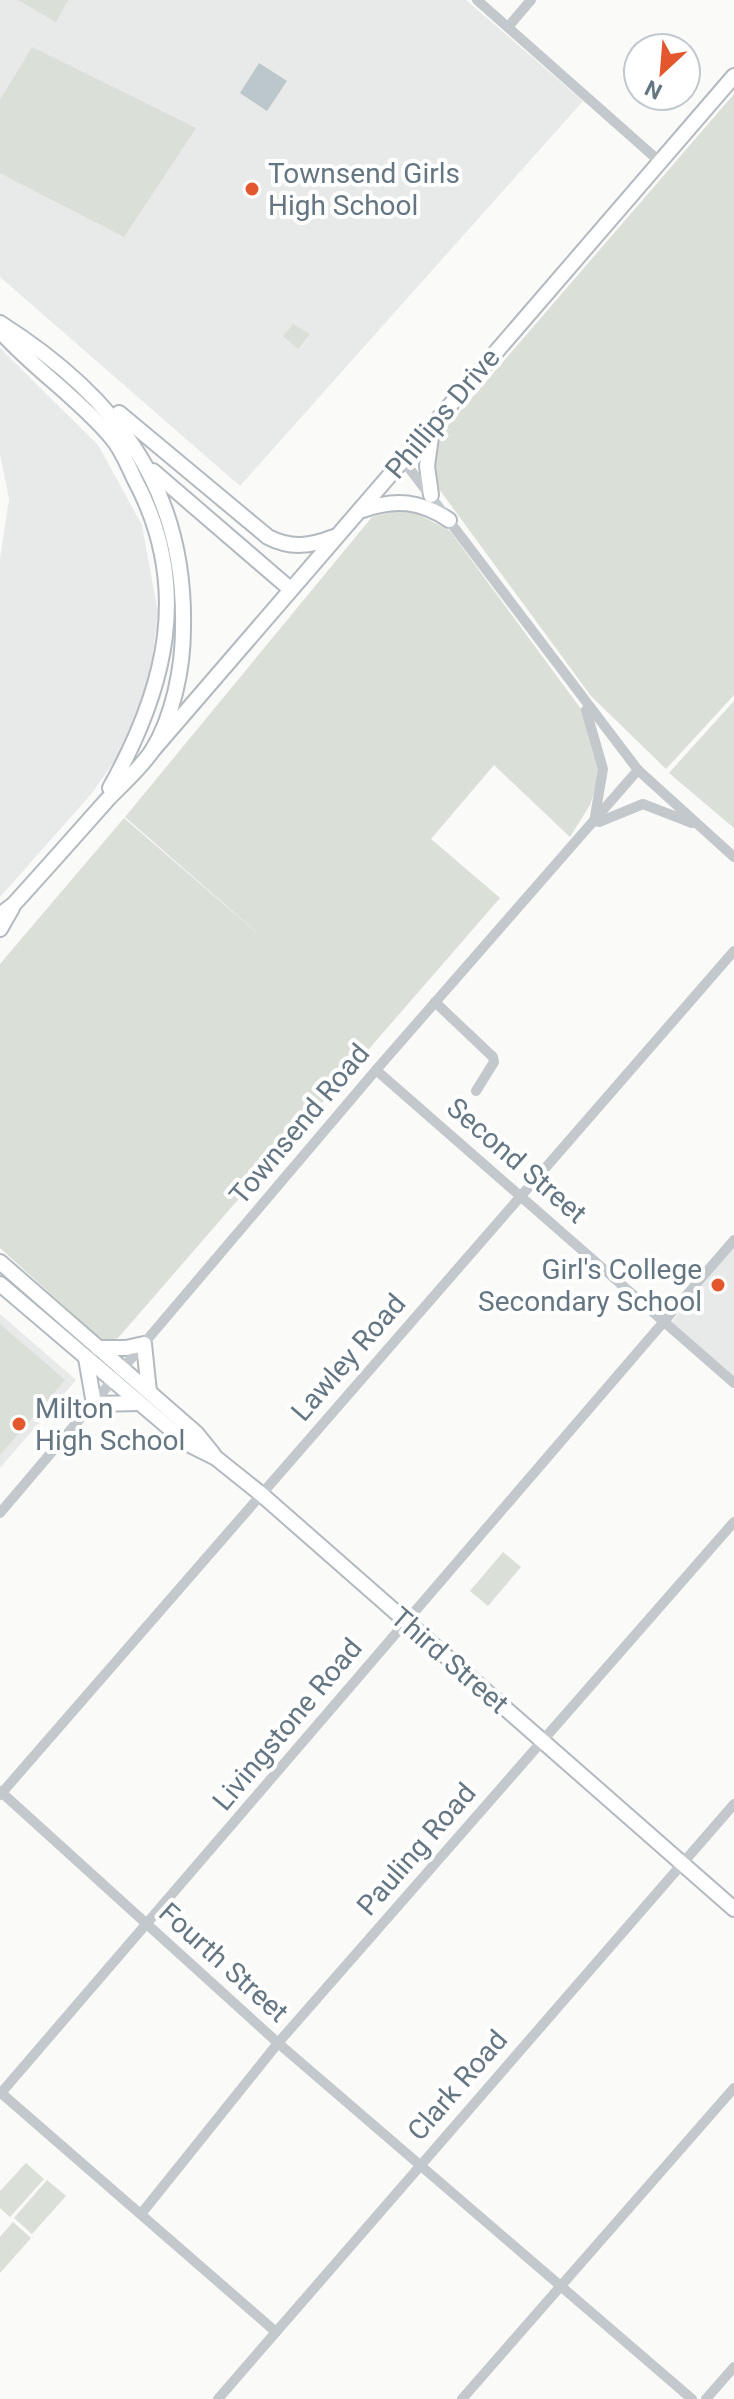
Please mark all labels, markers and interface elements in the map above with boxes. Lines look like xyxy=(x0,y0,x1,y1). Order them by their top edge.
north arrow xyxy=(622,32,702,112)
text: N xyxy=(641,75,666,104)
place label: Townsend Girls High School xyxy=(268,157,460,222)
marker: Townsend Girls High School xyxy=(243,180,261,198)
street label: Phillips Drive xyxy=(378,341,507,485)
street label: Townsend Road xyxy=(223,1037,376,1211)
street label: Second Street xyxy=(440,1091,593,1230)
place label: Girl's College Secondary School xyxy=(478,1253,702,1318)
marker: Girl's College Secondary School xyxy=(709,1276,727,1294)
street label: Lawley Road xyxy=(284,1287,412,1428)
place label: Milton High School xyxy=(35,1392,185,1457)
marker: Milton High School xyxy=(10,1415,28,1433)
street label: Third Street xyxy=(384,1600,515,1720)
street label: Livingstone Road xyxy=(206,1632,369,1817)
street label: Pauling Road xyxy=(350,1777,483,1922)
street label: Fourth Street xyxy=(152,1896,295,2029)
street label: Clark Road xyxy=(401,2024,514,2147)

